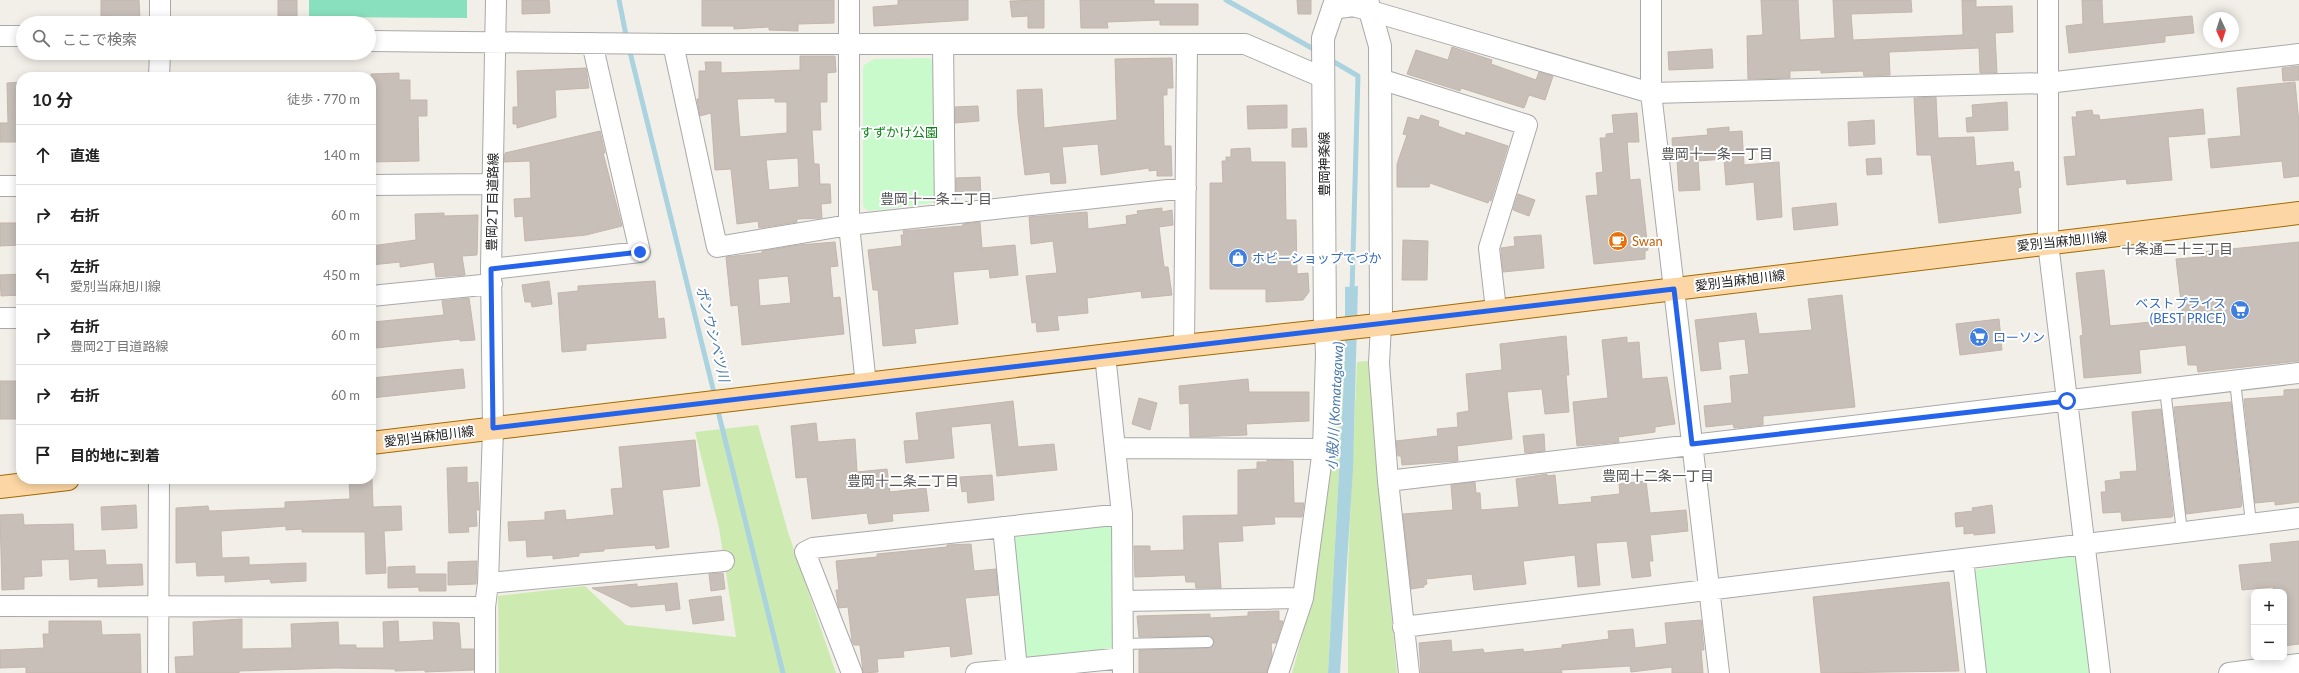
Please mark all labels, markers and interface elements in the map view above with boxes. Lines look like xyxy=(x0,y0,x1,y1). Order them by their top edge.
north arrow xyxy=(2203,12,2239,48)
search box xyxy=(16,16,376,60)
icon: search xyxy=(30,27,52,49)
text: ここで検索 xyxy=(62,30,137,48)
text: 10 分 xyxy=(32,89,73,110)
text: 徒歩 · 770 m xyxy=(287,91,360,107)
park label: すずかけ公園 xyxy=(860,124,938,140)
street label: 豊岡神楽線 xyxy=(1316,131,1332,197)
icon: ahead xyxy=(32,144,54,166)
district label: 豊岡十一条一丁目 xyxy=(1661,145,1773,162)
text: 直進 xyxy=(70,146,100,164)
text: 140 m xyxy=(323,147,360,163)
street label: 豊岡2丁目道路線 xyxy=(483,153,501,251)
district label: 豊岡十一条二丁目 xyxy=(880,190,992,207)
icon: right xyxy=(32,204,54,226)
text: 右折 xyxy=(70,206,100,224)
text: 60 m xyxy=(331,207,360,223)
street label: 愛別当麻旭川線 xyxy=(2016,228,2108,254)
cafe icon: Swan xyxy=(1607,230,1629,252)
place label: Swan xyxy=(1632,233,1663,249)
district label: 十条通二十三丁目 xyxy=(2121,240,2233,257)
route end xyxy=(631,243,649,261)
shop icon: ホビーショップてづか xyxy=(1227,247,1249,269)
place label: ホビーショップてづか xyxy=(1252,250,1381,266)
text: 左折 xyxy=(70,257,100,275)
icon: left xyxy=(32,264,54,286)
text: 450 m xyxy=(323,267,360,283)
street label: 愛別当麻旭川線 xyxy=(1694,267,1786,293)
text: 愛別当麻旭川線 xyxy=(70,278,161,294)
water label: ポンウシベツ川 xyxy=(693,284,734,385)
place label: ベストプライス (BEST PRICE) xyxy=(2135,295,2226,326)
supermarket icon: ベストプライス (BEST PRICE) xyxy=(2229,299,2251,321)
text: 右折 xyxy=(70,317,100,335)
icon: right xyxy=(32,324,54,346)
supermarket icon: ローソン xyxy=(1968,326,1990,348)
text: 60 m xyxy=(331,327,360,343)
place label: ローソン xyxy=(1993,329,2045,345)
text: 豊岡2丁目道路線 xyxy=(70,338,169,354)
water label: 小股川 (Komatagawa) xyxy=(1323,341,1346,471)
icon: right xyxy=(32,384,54,406)
text: 右折 xyxy=(70,386,100,404)
text: 60 m xyxy=(331,387,360,403)
route start xyxy=(2058,392,2076,410)
street label: 愛別当麻旭川線 xyxy=(383,423,475,449)
icon: arrive xyxy=(32,444,54,466)
text: 目的地に到着 xyxy=(70,446,160,464)
district label: 豊岡十二条一丁目 xyxy=(1602,467,1714,484)
district label: 豊岡十二条二丁目 xyxy=(847,472,959,489)
map controls xyxy=(2251,589,2287,661)
button: + xyxy=(2251,589,2287,625)
button: − xyxy=(2251,625,2287,661)

